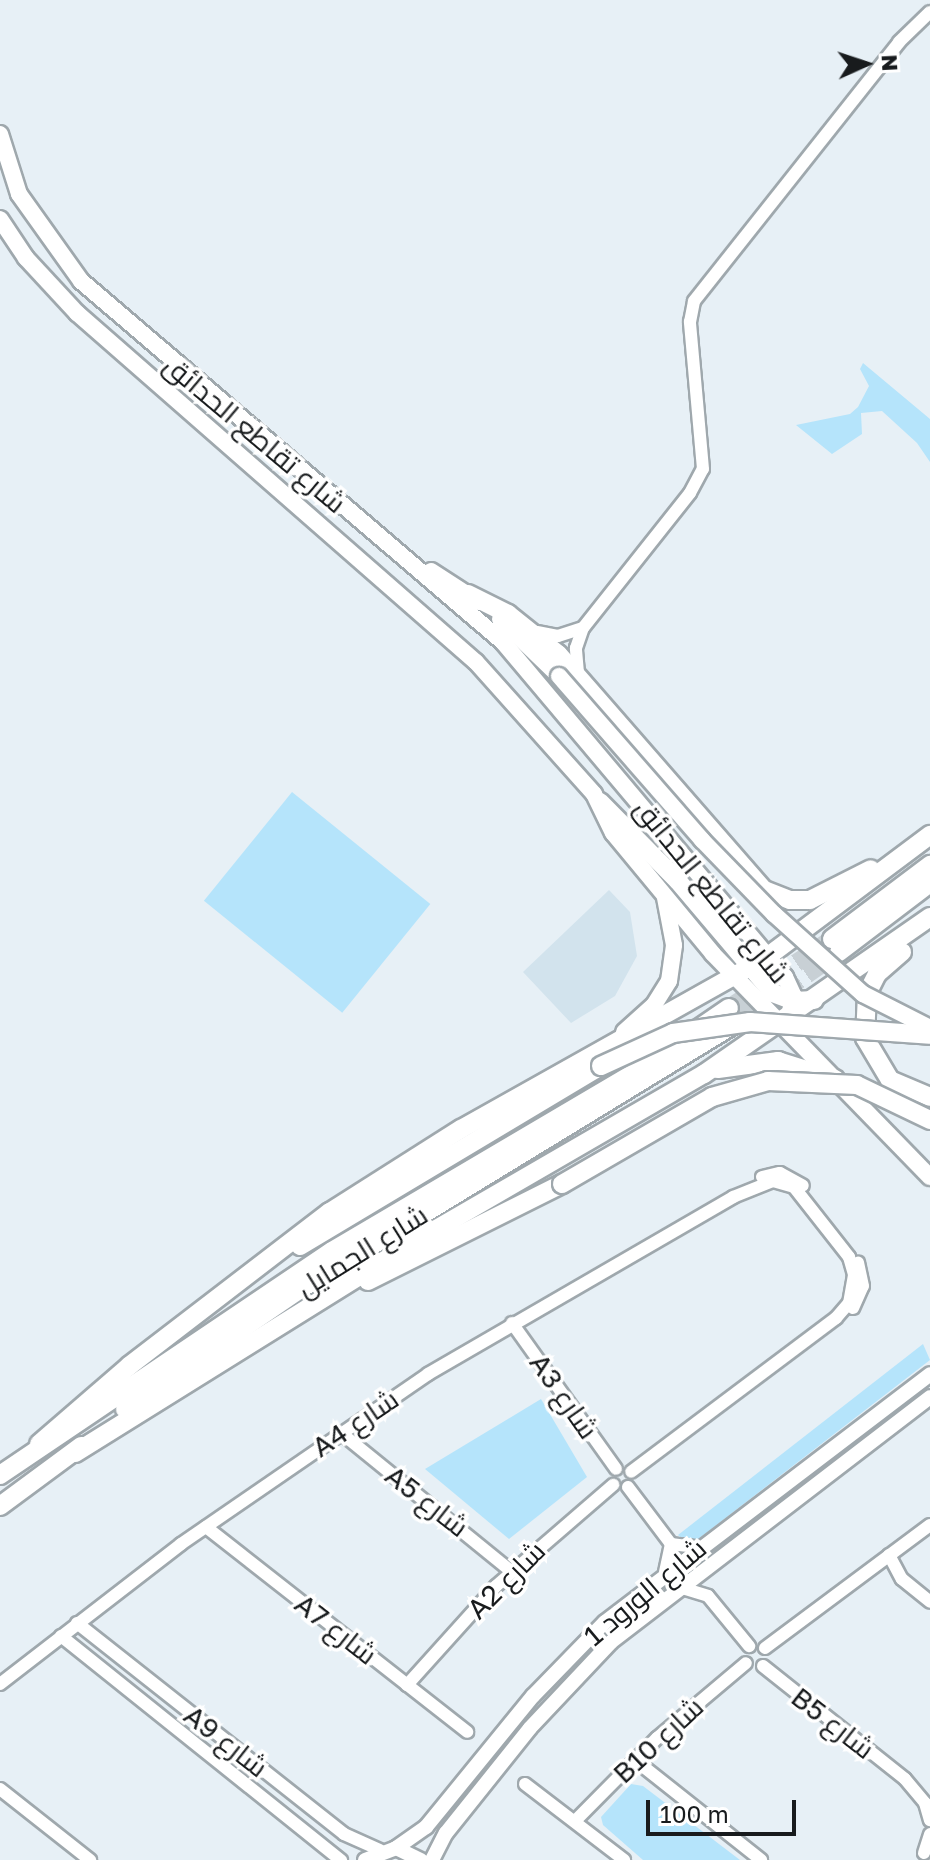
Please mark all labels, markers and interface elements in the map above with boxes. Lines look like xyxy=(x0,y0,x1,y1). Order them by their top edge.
north arrow xyxy=(826,24,906,104)
text: N xyxy=(877,54,904,72)
street label: شارع تقاطع الحدائق xyxy=(157,348,353,520)
street label: شارع تقاطع الحدائق xyxy=(627,792,797,990)
street label: شارع الجمايل xyxy=(291,1198,433,1304)
street label: A3 شارع xyxy=(523,1347,605,1445)
street label: A4 شارع xyxy=(305,1382,405,1464)
street label: A5 شارع xyxy=(379,1458,475,1544)
street label: شارع الورود 1 xyxy=(577,1531,713,1653)
street label: A2 شارع xyxy=(460,1534,552,1626)
street label: A7 شارع xyxy=(288,1587,384,1671)
street label: B5 شارع xyxy=(785,1680,881,1766)
street label: B10 شارع xyxy=(606,1690,710,1790)
street label: A9 شارع xyxy=(177,1698,275,1784)
scale bar xyxy=(650,1784,800,1834)
text: 100 m xyxy=(660,1799,729,1828)

